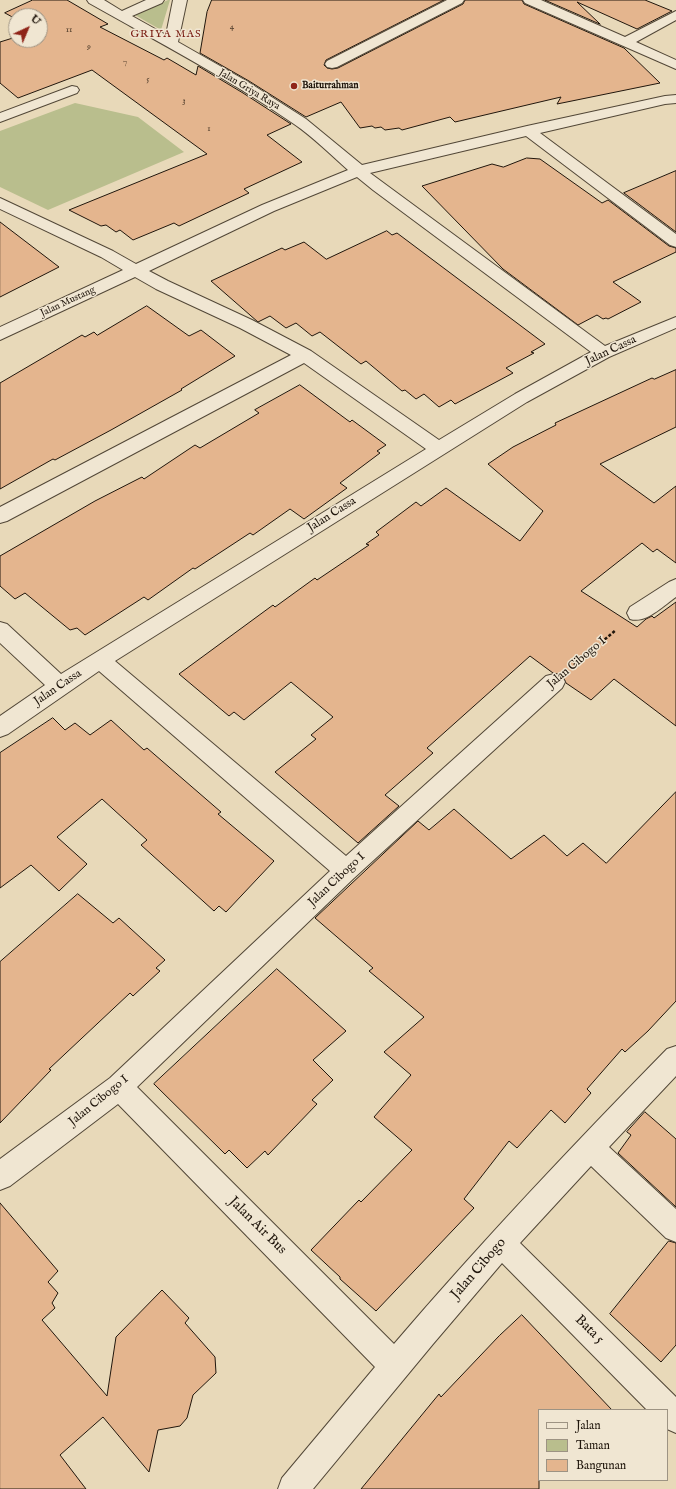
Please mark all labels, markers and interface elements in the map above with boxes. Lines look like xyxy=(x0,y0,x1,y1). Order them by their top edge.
north arrow xyxy=(8,8,48,48)
text: U xyxy=(27,12,44,28)
house number: 4 xyxy=(230,22,234,32)
house number: 11 xyxy=(66,25,72,35)
district label: GRIYA MAS xyxy=(130,28,202,42)
house number: 9 xyxy=(87,42,91,52)
house number: 7 xyxy=(123,57,127,67)
street label: Jalan Griya Raya xyxy=(216,67,282,113)
house number: 5 xyxy=(146,75,150,85)
place label: Baiturrahman xyxy=(302,80,359,92)
marker: Baiturrahman xyxy=(289,81,299,91)
house number: 3 xyxy=(182,96,186,106)
house number: 1 xyxy=(207,124,211,134)
street label: Jalan Mustang xyxy=(39,284,97,320)
street label: Jalan Cassa xyxy=(583,333,639,369)
street label: Jalan Cassa xyxy=(305,494,359,536)
street label: Jalan Cibogo I xyxy=(545,634,609,692)
street label: Jalan Cassa xyxy=(31,667,85,709)
street label: Jalan Cibogo I xyxy=(306,850,368,910)
street label: Jalan Cibogo I xyxy=(66,1073,132,1129)
street label: Jalan Air Bus xyxy=(225,1194,289,1258)
street label: Jalan Cibogo xyxy=(448,1235,510,1303)
street label: Bata 5 xyxy=(571,1312,607,1348)
legend xyxy=(538,1409,668,1481)
text: Jalan xyxy=(576,1418,601,1433)
text: Taman xyxy=(576,1438,610,1453)
text: Bangunan xyxy=(576,1458,626,1473)

